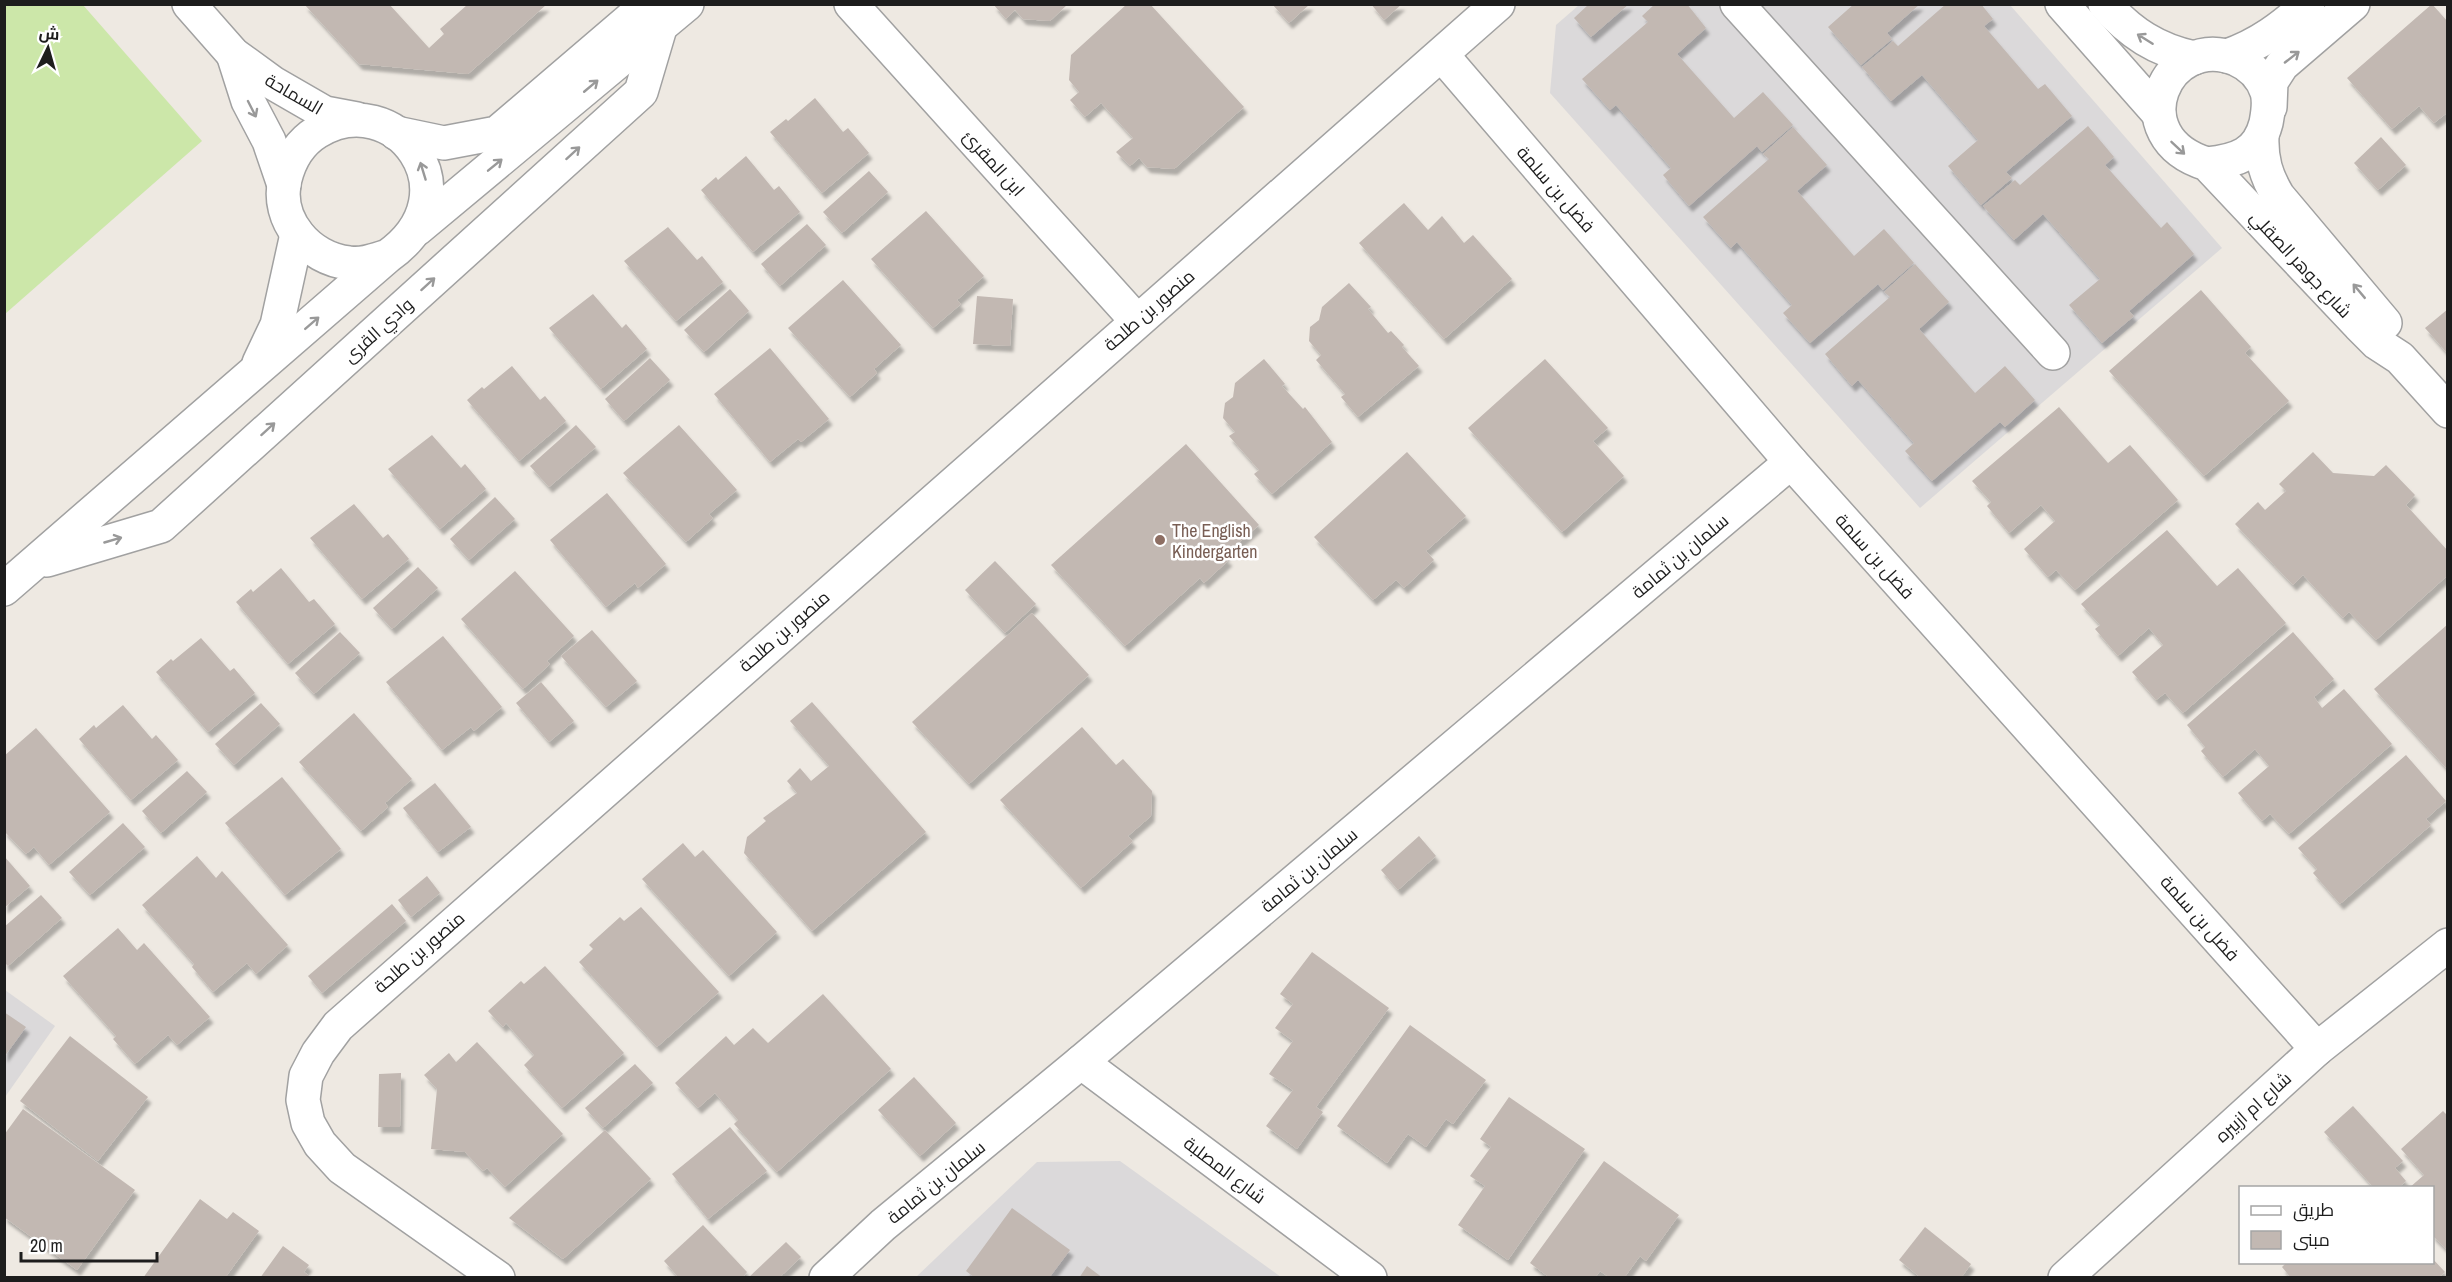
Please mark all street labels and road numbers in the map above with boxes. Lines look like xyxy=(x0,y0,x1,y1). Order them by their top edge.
street label: السماحة xyxy=(260,67,328,121)
street label: ابن المقرئ xyxy=(958,124,1030,202)
street label: فضل بن سلمة xyxy=(1511,140,1601,238)
street label: شارع جوهر الصقلي xyxy=(2243,205,2357,325)
street label: منصور بن طلحة xyxy=(1098,263,1200,357)
street label: وادي القرى xyxy=(338,292,420,370)
street label: سلمان بن ثمامة xyxy=(1626,508,1734,604)
street label: فضل بن سلمة xyxy=(1830,508,1920,604)
street label: منصور بن طلحة xyxy=(733,584,835,678)
street label: سلمان بن ثمامة xyxy=(1255,822,1363,918)
street label: فضل بن سلمة xyxy=(2155,870,2245,966)
street label: منصور بن طلحة xyxy=(368,905,470,999)
street label: شارع ام ازبيره xyxy=(2209,1066,2297,1148)
street label: شارع المصلبة xyxy=(1179,1131,1271,1209)
street label: سلمان بن ثمامة xyxy=(882,1135,990,1229)

